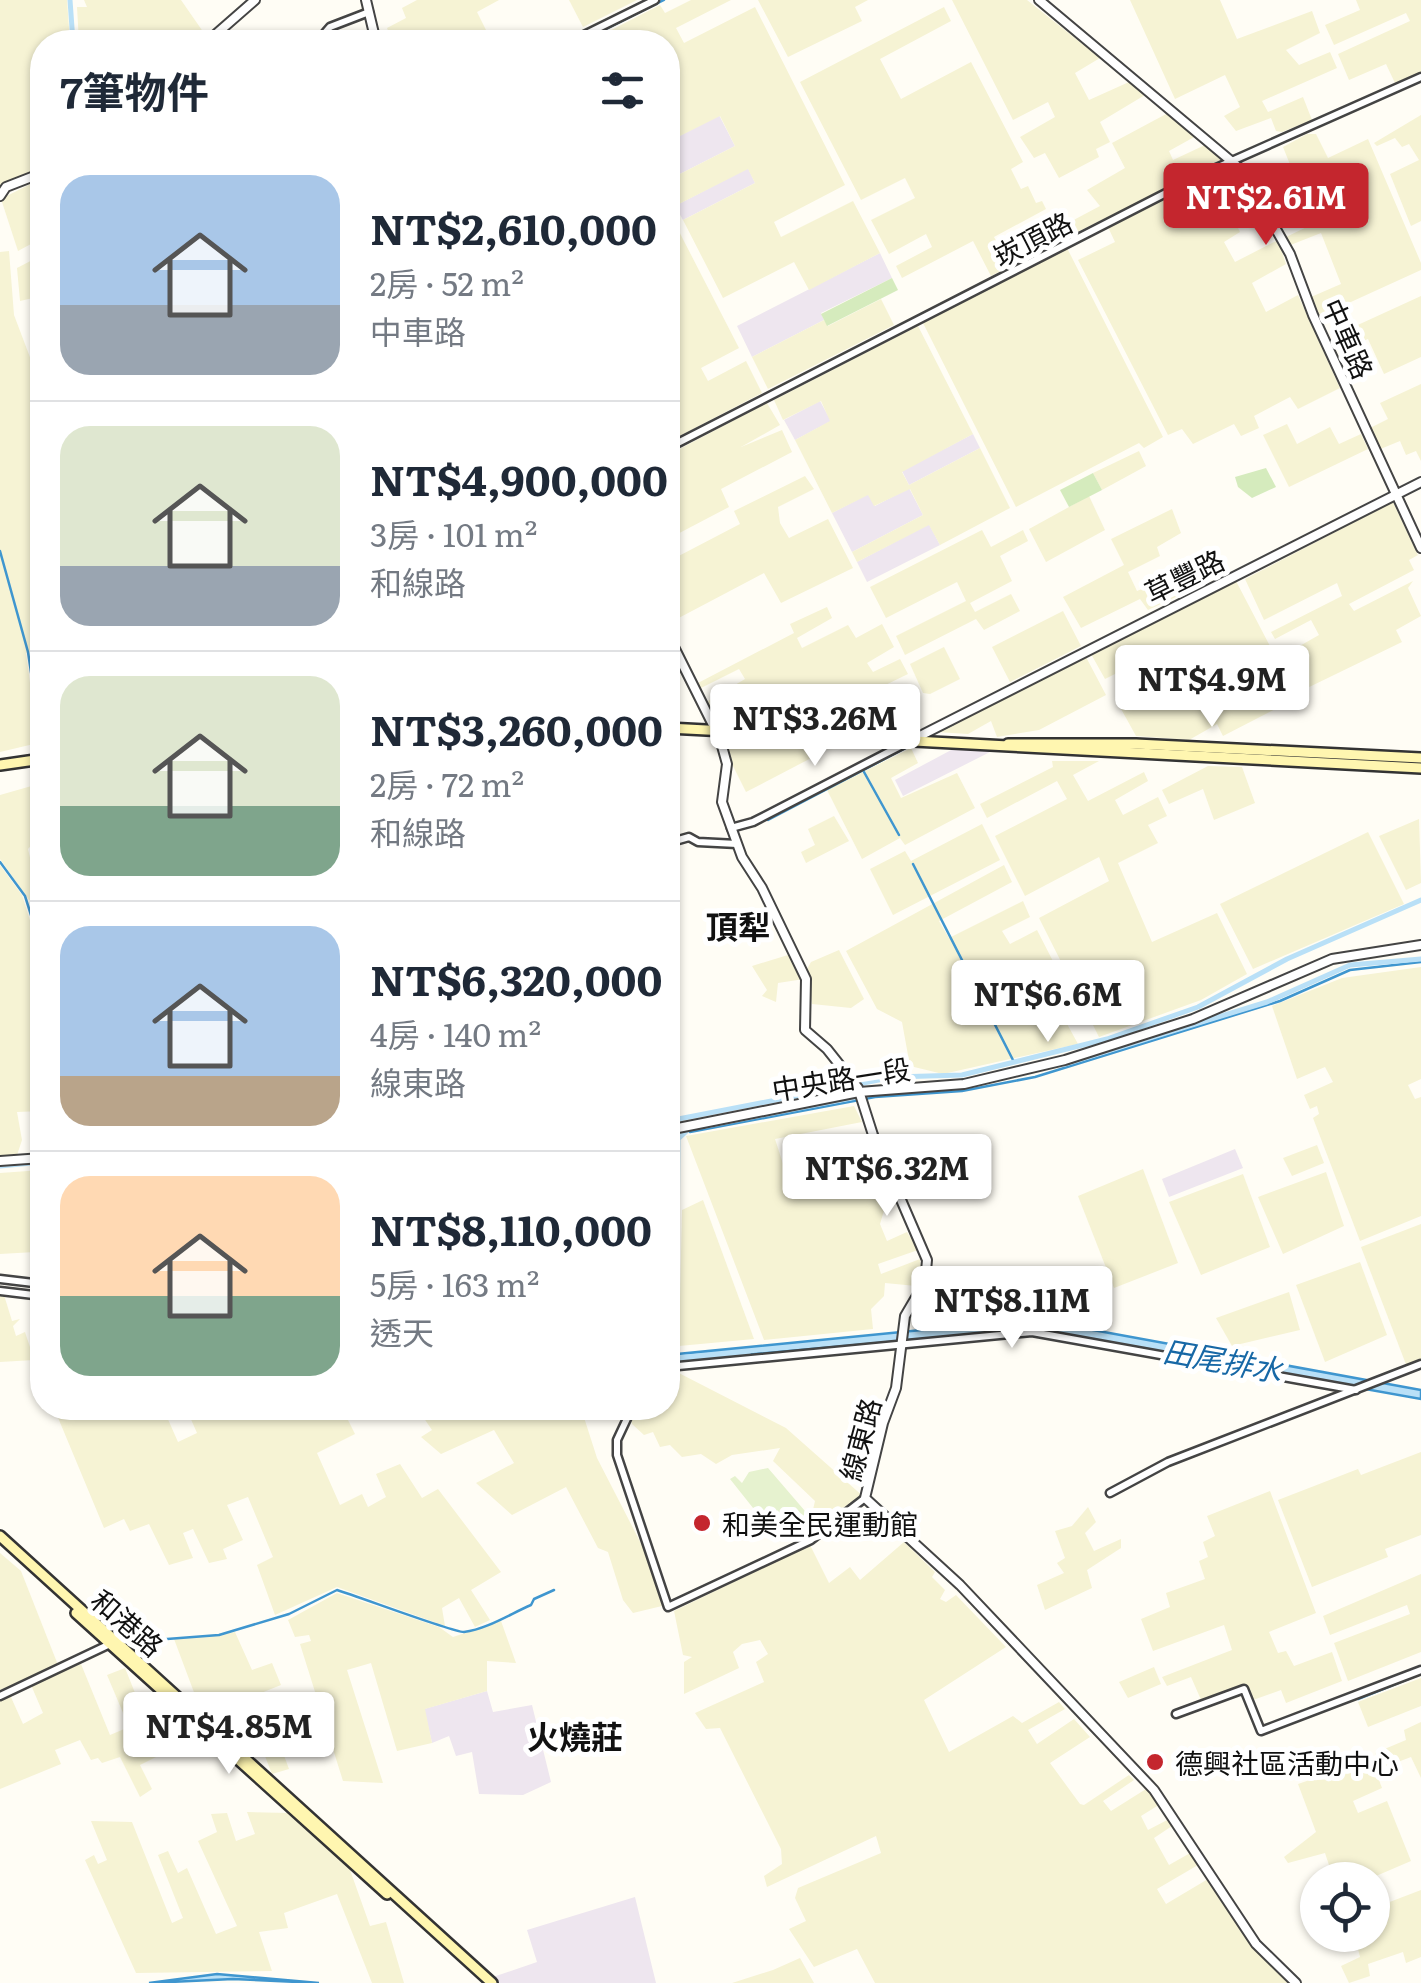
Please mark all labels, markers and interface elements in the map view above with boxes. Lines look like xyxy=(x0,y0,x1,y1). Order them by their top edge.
text: 7筆物件 xyxy=(60,59,209,121)
icon: filters xyxy=(595,63,650,118)
pin: NT$2.61M xyxy=(1163,163,1369,248)
text: NT$2.61M xyxy=(1185,171,1347,219)
text: NT$2,610,000 xyxy=(370,196,657,258)
street label: 崁頂路 xyxy=(985,200,1079,276)
icon: home xyxy=(140,215,260,335)
text: 2房 · 52 m² xyxy=(370,258,524,306)
street label: 中車路 xyxy=(1313,291,1385,385)
text: 中車路 xyxy=(370,306,466,354)
text: NT$4,900,000 xyxy=(370,447,668,509)
icon: home xyxy=(140,466,260,586)
text: 3房 · 101 m² xyxy=(370,509,538,557)
street label: 草豐路 xyxy=(1137,538,1231,612)
text: 和線路 xyxy=(370,557,466,605)
pin: NT$4.9M xyxy=(1120,645,1304,730)
text: NT$4.9M xyxy=(1137,653,1287,701)
pin: NT$3.26M xyxy=(712,684,918,769)
text: NT$3.26M xyxy=(732,692,898,740)
text: NT$3,260,000 xyxy=(370,697,663,759)
icon: home xyxy=(140,716,260,836)
text: 2房 · 72 m² xyxy=(370,759,524,807)
text: 和線路 xyxy=(370,807,466,855)
district label: 頂犁 xyxy=(706,901,770,949)
text: NT$6,320,000 xyxy=(370,947,662,1009)
pin: NT$6.6M xyxy=(956,960,1140,1045)
icon: home xyxy=(140,966,260,1086)
text: NT$6.6M xyxy=(973,968,1123,1016)
text: 4房 · 140 m² xyxy=(370,1009,541,1057)
street label: 中央路一段 xyxy=(769,1046,913,1110)
text: 線東路 xyxy=(370,1057,466,1105)
pin: NT$6.32M xyxy=(784,1134,990,1219)
text: NT$6.32M xyxy=(804,1142,970,1190)
text: NT$8,110,000 xyxy=(370,1197,652,1259)
icon: home xyxy=(140,1216,260,1336)
text: 5房 · 163 m² xyxy=(370,1259,539,1307)
pin: NT$8.11M xyxy=(909,1266,1115,1351)
text: NT$8.11M xyxy=(933,1274,1091,1322)
text: 透天 xyxy=(370,1307,434,1355)
water label: 田尾排水 xyxy=(1160,1327,1288,1391)
street label: 線東路 xyxy=(828,1393,890,1485)
place label: 和美全民運動館 xyxy=(722,1502,918,1544)
marker: 和美全民運動館 xyxy=(691,1512,713,1534)
street label: 和港路 xyxy=(83,1579,173,1665)
pin: NT$4.85M xyxy=(126,1692,332,1777)
text: NT$4.85M xyxy=(145,1700,313,1748)
district label: 火燒莊 xyxy=(527,1711,623,1759)
place label: 德興社區活動中心 xyxy=(1175,1741,1399,1783)
marker: 德興社區活動中心 xyxy=(1144,1751,1166,1773)
map controls xyxy=(1300,1862,1390,1952)
button: locate xyxy=(1300,1862,1390,1952)

